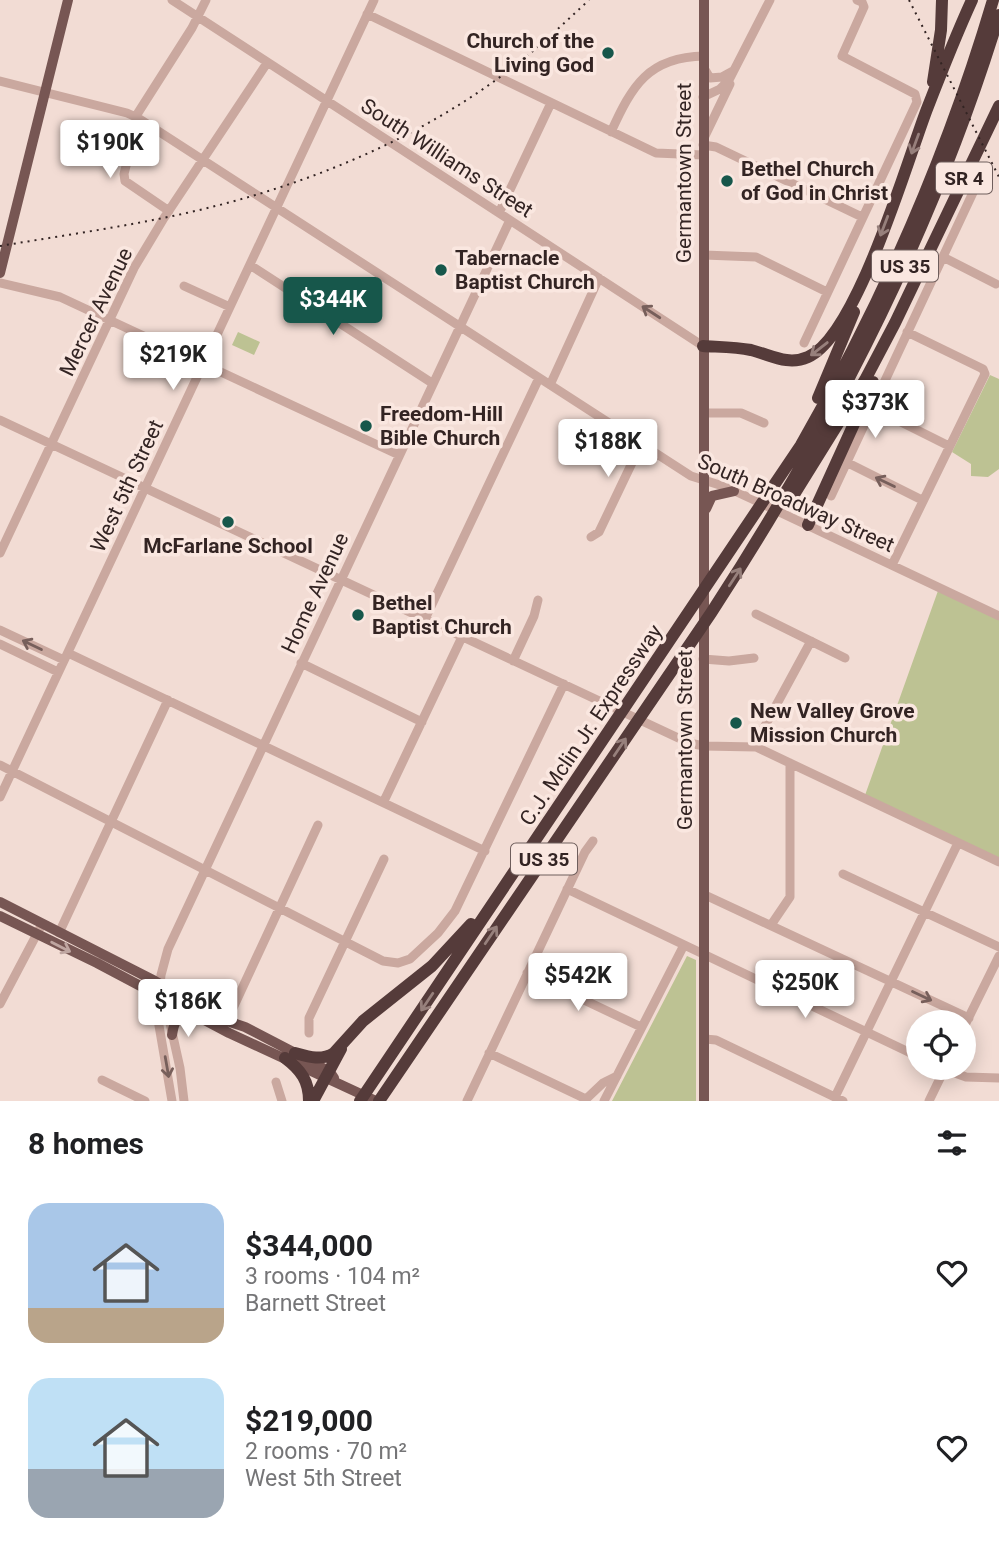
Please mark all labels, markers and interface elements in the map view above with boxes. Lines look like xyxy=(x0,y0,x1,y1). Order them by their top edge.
place label: Church of the Living God xyxy=(467,29,594,77)
marker: Church of the Living God xyxy=(600,45,616,61)
street label: Germantown Street xyxy=(672,83,696,263)
street label: South Williams Street xyxy=(357,93,538,223)
pin: $190K xyxy=(61,120,159,180)
text: $190K xyxy=(76,129,144,156)
one-way arrow xyxy=(908,132,920,154)
place label: Bethel Church of God in Christ xyxy=(741,157,888,205)
road number: SR 4 xyxy=(936,162,992,194)
marker: Bethel Church of God in Christ xyxy=(719,173,735,189)
one-way arrow xyxy=(877,214,889,236)
street label: Mercer Avenue xyxy=(55,244,137,380)
place label: Tabernacle Baptist Church xyxy=(455,246,595,294)
road number: US 35 xyxy=(872,250,938,282)
marker: Tabernacle Baptist Church xyxy=(433,262,449,278)
pin: $344K xyxy=(284,278,382,337)
text: $344K xyxy=(299,286,367,313)
one-way arrow xyxy=(642,305,661,320)
pin: $219K xyxy=(124,332,222,392)
text: $219K xyxy=(139,341,207,368)
one-way arrow xyxy=(810,342,828,357)
pin: $373K xyxy=(826,380,924,440)
text: $373K xyxy=(841,389,909,416)
place label: Freedom-Hill Bible Church xyxy=(380,402,503,450)
street label: West 5th Street xyxy=(86,416,168,556)
marker: Freedom-Hill Bible Church xyxy=(358,418,374,434)
pin: $188K xyxy=(559,420,657,479)
text: $188K xyxy=(574,428,642,455)
street label: South Broadway Street xyxy=(694,449,898,557)
one-way arrow xyxy=(875,474,896,488)
marker: McFarlane School xyxy=(220,514,236,530)
street label: Home Avenue xyxy=(277,529,353,657)
place label: McFarlane School xyxy=(143,534,313,558)
one-way arrow xyxy=(727,568,742,587)
place label: Bethel Baptist Church xyxy=(372,591,512,639)
marker: Bethel Baptist Church xyxy=(350,607,366,623)
street label: C.J. Mclin Jr. Expressway xyxy=(515,620,667,830)
one-way arrow xyxy=(22,638,43,651)
street label: Germantown Street xyxy=(673,650,697,830)
place label: New Valley Grove Mission Church xyxy=(750,699,915,747)
marker: New Valley Grove Mission Church xyxy=(728,715,744,731)
one-way arrow xyxy=(613,738,627,757)
road number: US 35 xyxy=(511,844,577,874)
one-way arrow xyxy=(484,926,499,945)
one-way arrow xyxy=(50,940,71,954)
pin: $542K xyxy=(529,954,627,1013)
pin: $250K xyxy=(756,960,854,1020)
text: $542K xyxy=(544,962,612,989)
text: $250K xyxy=(771,969,839,996)
pin: $186K xyxy=(139,979,237,1039)
text: $186K xyxy=(154,988,222,1015)
one-way arrow xyxy=(911,990,932,1003)
one-way arrow xyxy=(420,992,434,1011)
map controls xyxy=(906,1010,976,1080)
button: locate xyxy=(906,1010,976,1080)
one-way arrow xyxy=(161,1055,174,1078)
icon: filters xyxy=(933,1124,971,1162)
text: 8 homes xyxy=(28,1126,144,1161)
text: $344,000 xyxy=(245,1228,373,1263)
icon: home xyxy=(84,1231,168,1315)
icon: heart xyxy=(933,1254,971,1292)
text: 3 rooms · 104 m² xyxy=(245,1263,420,1290)
text: Barnett Street xyxy=(245,1290,386,1317)
text: $219,000 xyxy=(245,1403,373,1438)
icon: home xyxy=(84,1406,168,1490)
icon: heart xyxy=(933,1429,971,1467)
text: 2 rooms · 70 m² xyxy=(245,1438,407,1465)
text: West 5th Street xyxy=(245,1465,402,1492)

